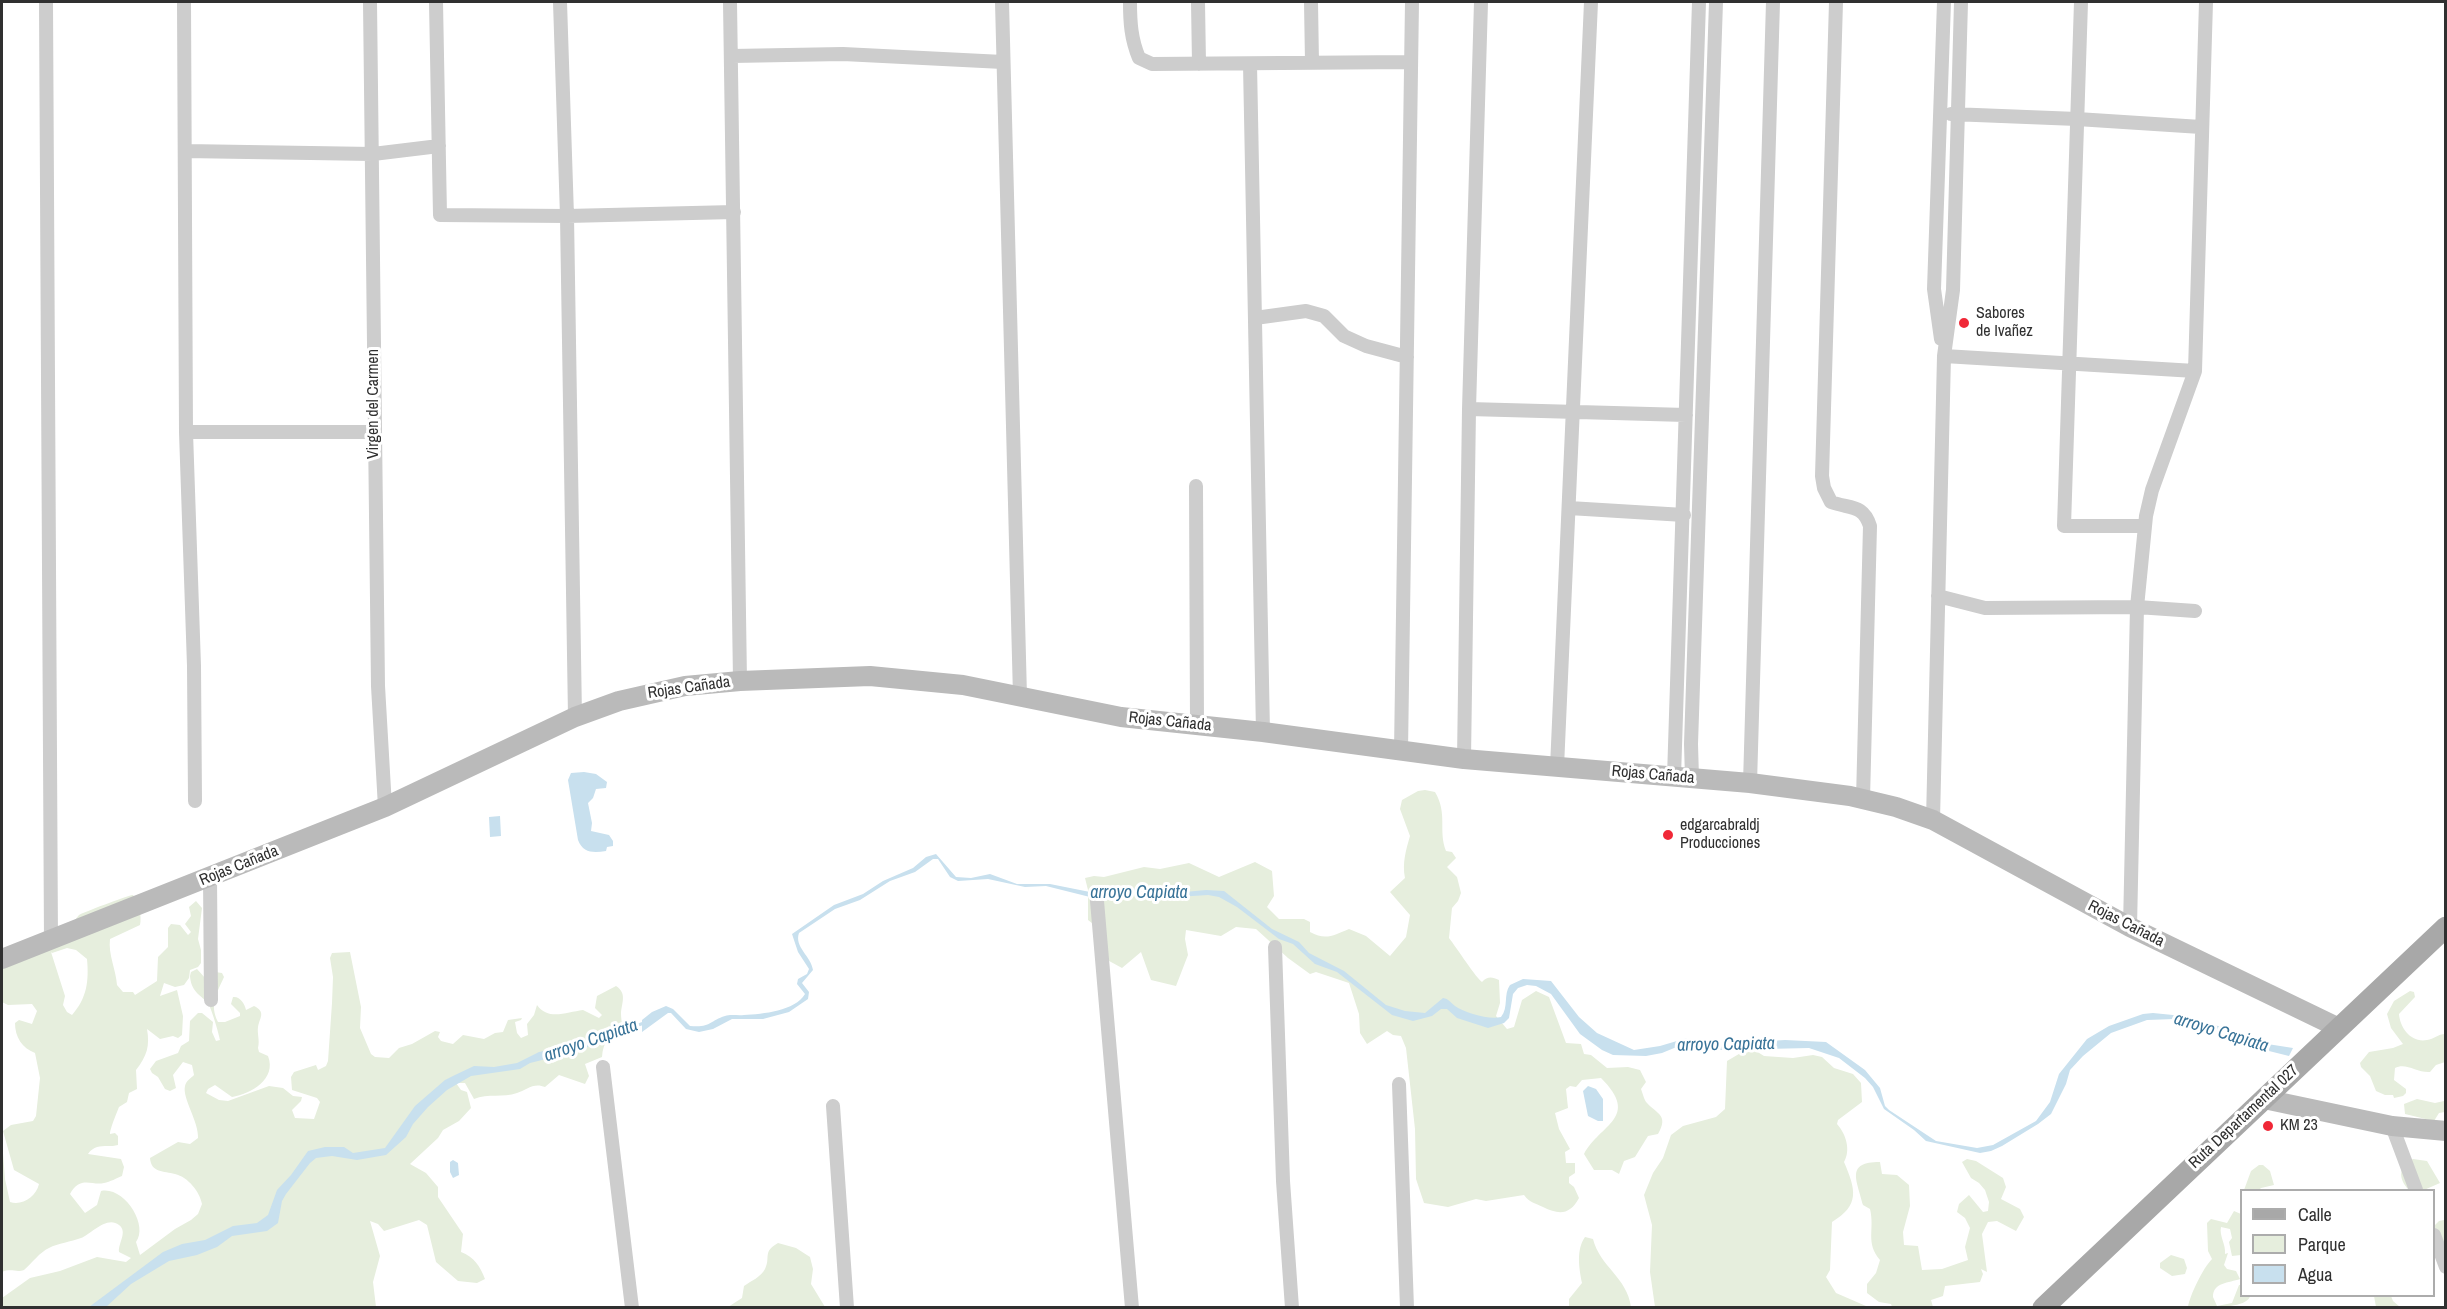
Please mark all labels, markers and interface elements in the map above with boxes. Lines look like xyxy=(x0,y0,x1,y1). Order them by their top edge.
place label: Sabores de Ivañez xyxy=(1976,304,2033,342)
marker: Sabores de Ivañez xyxy=(1957,316,1971,330)
street label: Virgen del Carmen xyxy=(364,349,384,459)
street label: Rojas Cañada xyxy=(647,673,731,703)
street label: Rojas Cañada xyxy=(1128,708,1212,736)
street label: Rojas Cañada xyxy=(1611,762,1695,788)
place label: edgarcabraldj Producciones xyxy=(1680,816,1760,854)
marker: edgarcabraldj Producciones xyxy=(1661,828,1675,842)
street label: Rojas Cañada xyxy=(197,842,281,890)
water label: arroyo Capiata xyxy=(1090,882,1188,904)
street label: Rojas Cañada xyxy=(2085,897,2167,951)
water label: arroyo Capiata xyxy=(2171,1008,2271,1058)
water label: arroyo Capiata xyxy=(541,1015,641,1067)
water label: arroyo Capiata xyxy=(1677,1033,1775,1057)
street label: Ruta Departamental 027 xyxy=(2185,1061,2303,1173)
place label: KM 23 xyxy=(2280,1116,2318,1136)
marker: KM 23 xyxy=(2261,1119,2275,1133)
legend xyxy=(2240,1189,2435,1297)
text: Calle xyxy=(2298,1202,2332,1227)
text: Parque xyxy=(2298,1232,2346,1257)
text: Agua xyxy=(2298,1262,2332,1287)

